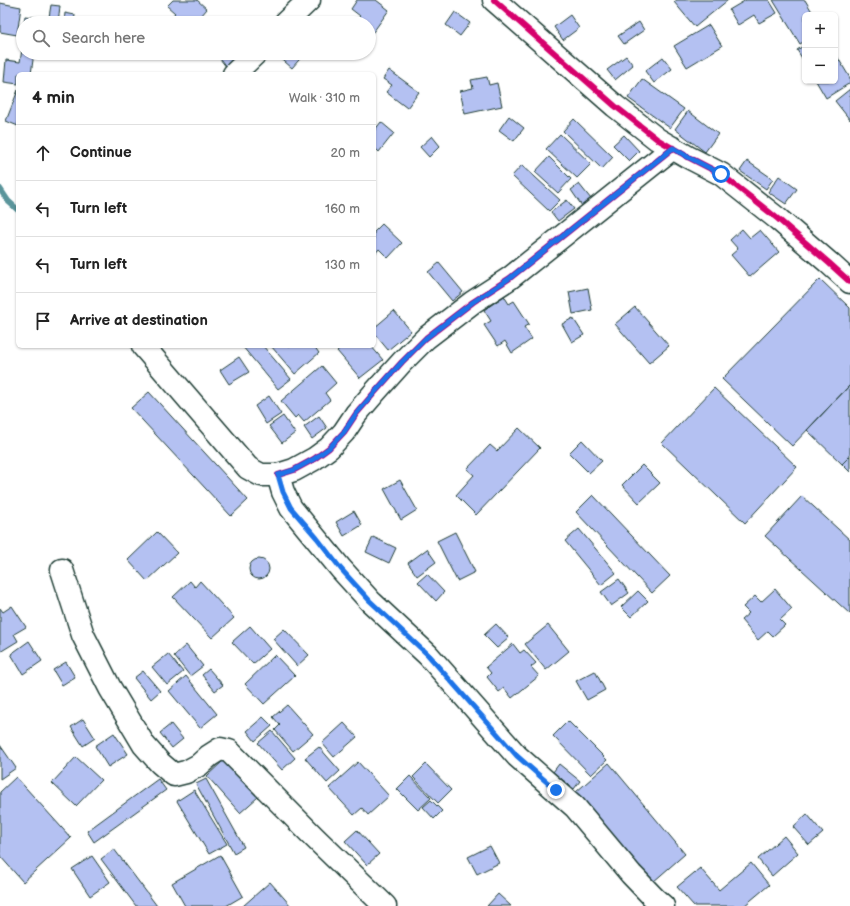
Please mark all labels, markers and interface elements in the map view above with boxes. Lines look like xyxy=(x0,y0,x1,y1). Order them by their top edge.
map controls xyxy=(802,12,838,84)
button: + xyxy=(802,12,838,48)
search box xyxy=(16,16,376,60)
icon: search xyxy=(30,27,52,49)
text: Search here xyxy=(62,29,145,48)
button: − xyxy=(802,48,838,84)
text: 4 min xyxy=(32,88,75,108)
text: Walk · 310 m xyxy=(289,90,360,106)
icon: ahead xyxy=(32,142,54,164)
text: Continue xyxy=(70,143,132,162)
text: 20 m xyxy=(330,145,360,161)
route start xyxy=(712,165,730,183)
icon: left xyxy=(32,198,54,220)
text: Turn left xyxy=(70,199,127,218)
text: 160 m xyxy=(325,201,360,217)
icon: left xyxy=(32,254,54,276)
text: Turn left xyxy=(70,255,127,274)
text: 130 m xyxy=(325,257,360,273)
icon: arrive xyxy=(32,310,54,332)
text: Arrive at destination xyxy=(70,311,208,330)
route end xyxy=(547,781,565,799)

